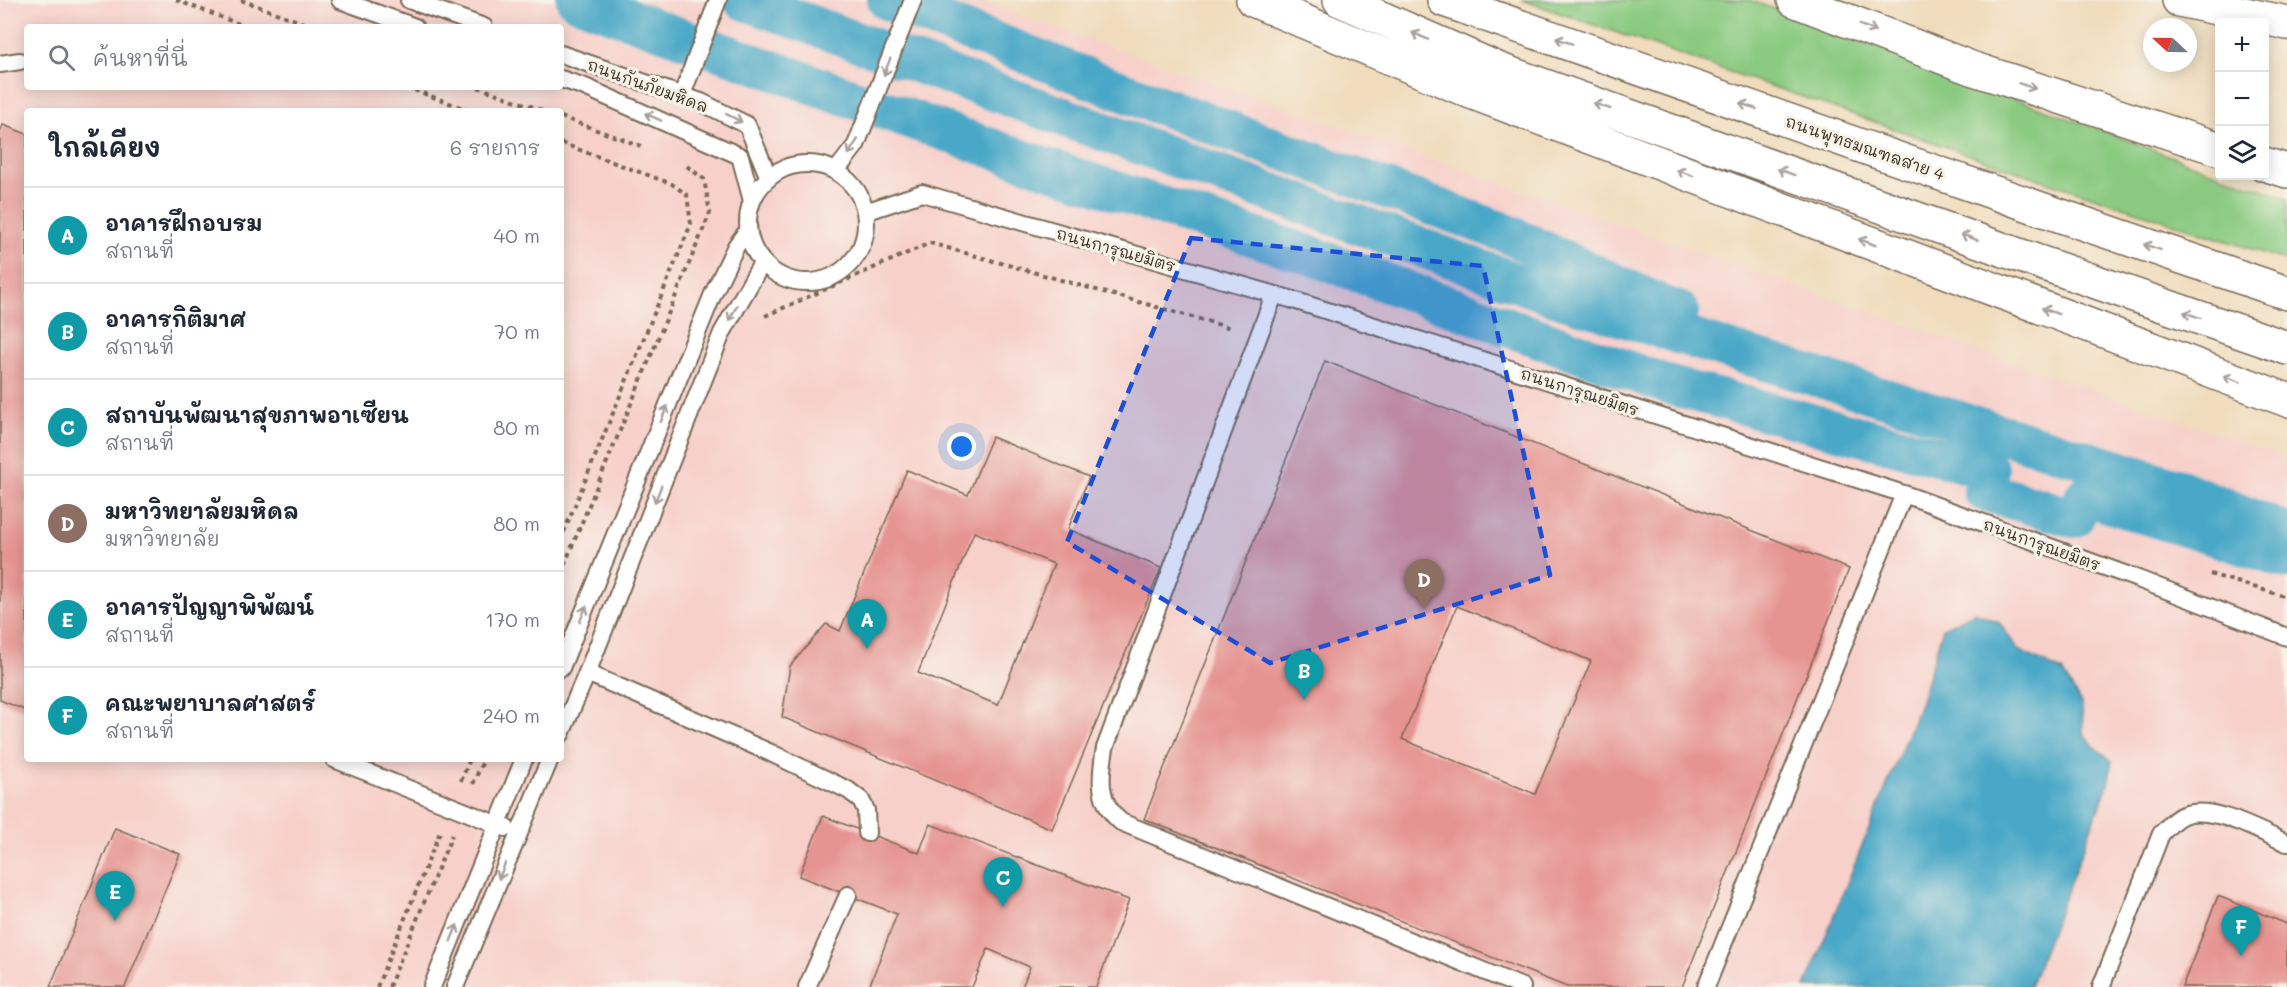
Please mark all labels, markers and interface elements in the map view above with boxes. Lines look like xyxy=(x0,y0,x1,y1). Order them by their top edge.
north arrow xyxy=(2143,18,2197,72)
map controls xyxy=(2215,18,2269,180)
button: + xyxy=(2215,18,2269,72)
search box xyxy=(24,24,564,90)
one-way arrow xyxy=(1858,24,1877,35)
one-way arrow xyxy=(1411,30,1430,41)
one-way arrow xyxy=(1555,35,1574,46)
icon: search xyxy=(45,41,78,74)
text: ค้นหาที่นี่ xyxy=(93,43,188,72)
street label: ถนนกันภัยมหิดล xyxy=(585,53,712,117)
one-way arrow xyxy=(880,57,891,75)
button: − xyxy=(2215,72,2269,126)
one-way arrow xyxy=(2017,81,2036,92)
one-way arrow xyxy=(1593,100,1612,111)
one-way arrow xyxy=(1739,100,1758,111)
street label: ถนนพุทธมณฑลสาย 4 xyxy=(1782,110,1948,187)
one-way arrow xyxy=(644,111,662,122)
one-way arrow xyxy=(724,113,742,125)
button: layers xyxy=(2215,126,2269,180)
text: ใกล้เคียง xyxy=(48,130,160,164)
text: 6 รายการ xyxy=(450,134,540,160)
one-way arrow xyxy=(847,138,860,155)
one-way arrow xyxy=(1777,165,1795,176)
one-way arrow xyxy=(1676,167,1695,178)
text: อาคารฝึกอบรม xyxy=(105,208,262,237)
text: A xyxy=(61,222,74,248)
text: 40 m xyxy=(494,222,540,248)
street label: ถนนการุณยมิตร xyxy=(1053,222,1178,279)
one-way arrow xyxy=(1960,231,1979,242)
one-way arrow xyxy=(1859,235,1877,246)
text: สถานที่ xyxy=(105,237,174,263)
one-way arrow xyxy=(2143,241,2162,252)
text: อาคารกิติมาศ xyxy=(105,304,246,333)
one-way arrow xyxy=(727,304,738,322)
one-way arrow xyxy=(2041,304,2060,315)
one-way arrow xyxy=(2183,309,2202,320)
text: B xyxy=(61,318,74,344)
text: 70 m xyxy=(494,318,540,344)
text: สถานที่ xyxy=(105,333,174,359)
street label: ถนนการุณยมิตร xyxy=(1517,362,1642,423)
one-way arrow xyxy=(2223,373,2242,384)
text: สถาบันพัฒนาสุขภาพอาเซียน xyxy=(105,400,409,429)
one-way arrow xyxy=(659,405,670,424)
text: C xyxy=(60,414,75,440)
text: 80 m xyxy=(493,414,540,440)
text: สถานที่ xyxy=(105,429,174,455)
your location xyxy=(947,432,976,461)
one-way arrow xyxy=(652,484,663,502)
text: มหาวิทยาลัยมหิดล xyxy=(105,496,299,525)
text: D xyxy=(60,510,75,536)
text: 80 m xyxy=(493,510,540,536)
street label: ถนนการุณยมิตร xyxy=(1979,513,2104,578)
text: มหาวิทยาลัย xyxy=(105,525,220,551)
pin: D xyxy=(1404,560,1444,609)
text: อาคารปัญญาพิพัฒน์ xyxy=(105,592,314,621)
pin: A xyxy=(848,600,886,649)
one-way arrow xyxy=(578,605,589,624)
text: E xyxy=(61,606,74,632)
text: 170 m xyxy=(485,606,540,632)
text: สถานที่ xyxy=(105,621,174,647)
pin: B xyxy=(1284,650,1324,700)
text: คณะพยาบาลศาสตร์ xyxy=(105,688,316,717)
text: F xyxy=(61,702,74,728)
text: 240 m xyxy=(482,702,540,728)
text: สถานที่ xyxy=(105,717,174,743)
pin: C xyxy=(984,858,1022,907)
one-way arrow xyxy=(496,861,507,880)
pin: E xyxy=(96,872,134,921)
pin: F xyxy=(2222,906,2260,956)
one-way arrow xyxy=(449,924,460,943)

